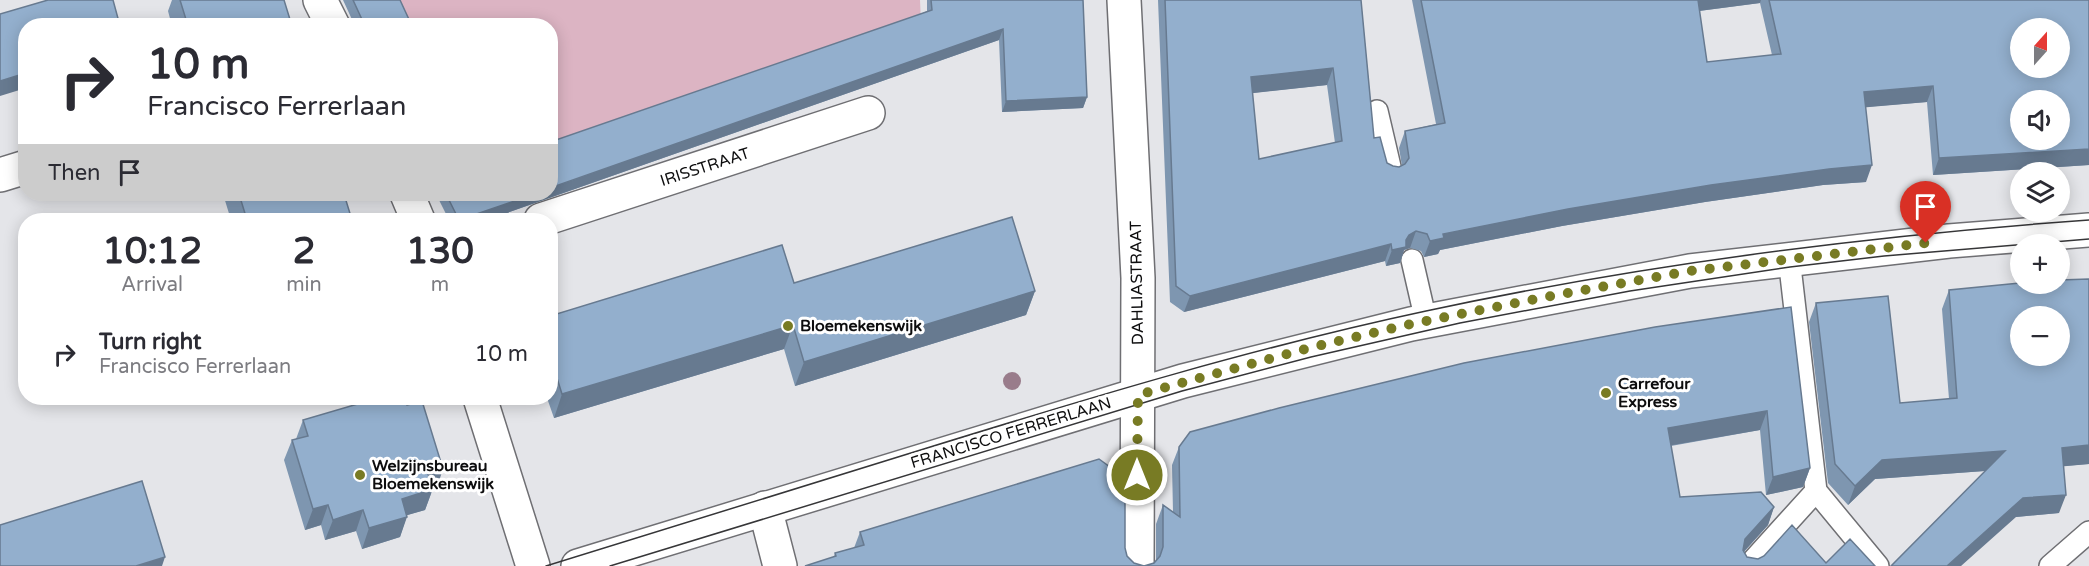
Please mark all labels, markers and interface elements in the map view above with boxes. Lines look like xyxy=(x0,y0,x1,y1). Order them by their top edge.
north arrow xyxy=(2010,18,2070,78)
map controls xyxy=(2010,18,2070,366)
text: 10 m xyxy=(147,39,249,90)
icon: right xyxy=(48,42,126,120)
text: Francisco Ferrerlaan xyxy=(147,90,406,123)
button: sound xyxy=(2010,90,2070,150)
street label: IRISSTRAAT xyxy=(658,143,753,191)
icon: arrive xyxy=(113,156,146,189)
text: Then xyxy=(48,160,101,186)
button: layers xyxy=(2010,162,2070,222)
pin xyxy=(1900,181,1951,243)
icon: arrive xyxy=(1909,190,1942,223)
street label: DAHLIASTRAAT xyxy=(1126,220,1148,345)
text: 10:12 xyxy=(102,230,202,273)
text: 2 xyxy=(293,230,315,273)
text: 130 xyxy=(406,230,474,273)
button: + xyxy=(2010,234,2070,294)
text: Arrival xyxy=(121,273,183,297)
text: min xyxy=(286,273,322,297)
text: m xyxy=(431,273,449,297)
button: − xyxy=(2010,306,2070,366)
place label: Bloemekenswijk xyxy=(800,316,922,336)
marker: Bloemekenswijk xyxy=(781,319,795,333)
text: Turn right xyxy=(99,329,201,355)
icon: right xyxy=(48,338,81,371)
text: 10 m xyxy=(474,341,528,367)
text: Francisco Ferrerlaan xyxy=(99,355,291,379)
place label: Carrefour Express xyxy=(1618,374,1691,412)
marker: Carrefour Express xyxy=(1599,386,1613,400)
street label: FRANCISCO FERRERLAAN xyxy=(908,393,1114,473)
position arrow xyxy=(1105,443,1169,507)
place label: Welzijnsbureau Bloemekenswijk xyxy=(372,456,494,494)
marker: Welzijnsbureau Bloemekenswijk xyxy=(353,468,367,482)

